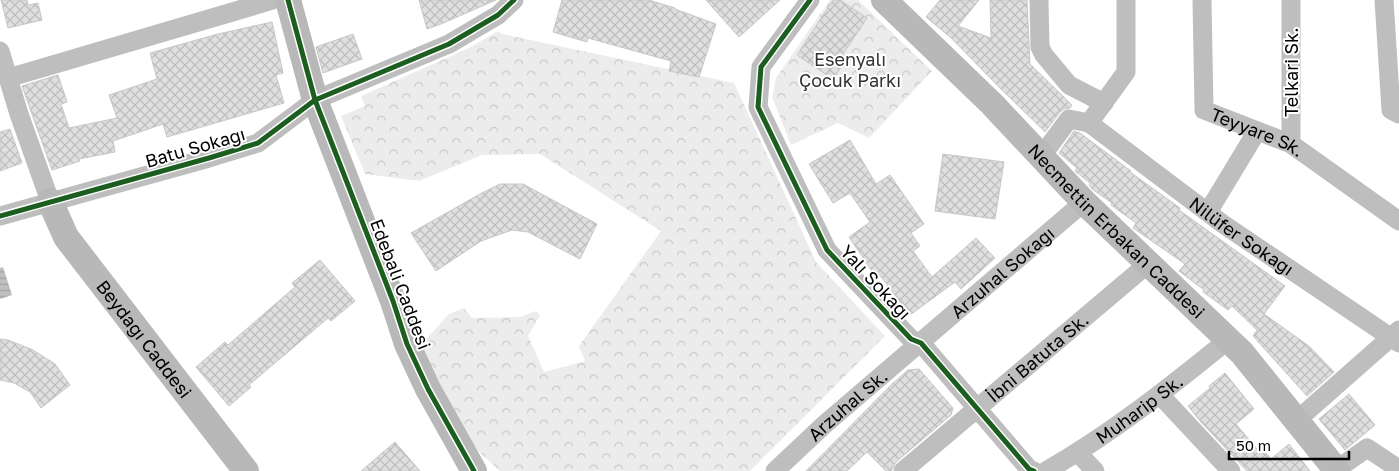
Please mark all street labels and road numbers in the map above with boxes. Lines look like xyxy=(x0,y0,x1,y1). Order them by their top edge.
street label: Telkari Sk. xyxy=(1280,27,1302,117)
street label: Teyyare Sk. xyxy=(1208,103,1309,161)
street label: Batu Sokağı xyxy=(142,122,248,172)
street label: Necmettin Erbakan Caddesi xyxy=(1024,139,1210,323)
street label: Nilüfer Sokağı xyxy=(1185,192,1298,280)
street label: Edebali Caddesi xyxy=(366,216,436,352)
street label: Arzuhal Sokağı xyxy=(946,222,1058,323)
street label: Yalı Sokağı xyxy=(836,240,916,324)
street label: Beydağı Caddesi xyxy=(92,276,197,402)
street label: İbni Batuta Sk. xyxy=(982,308,1093,407)
street label: Arzuhal Sk. xyxy=(803,365,892,446)
street label: Muharip Sk. xyxy=(1091,370,1187,448)

